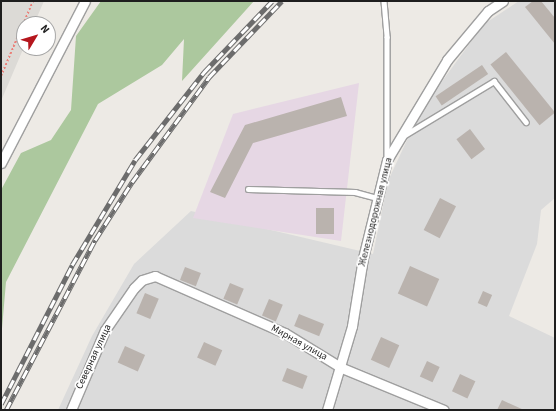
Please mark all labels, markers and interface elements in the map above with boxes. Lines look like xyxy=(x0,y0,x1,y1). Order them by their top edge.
north arrow xyxy=(16,16,56,56)
text: N xyxy=(37,21,53,36)
street label: Железнодорожная улица xyxy=(357,156,395,268)
street label: Северная улица xyxy=(74,323,114,391)
street label: Мирная улица xyxy=(269,323,329,363)

